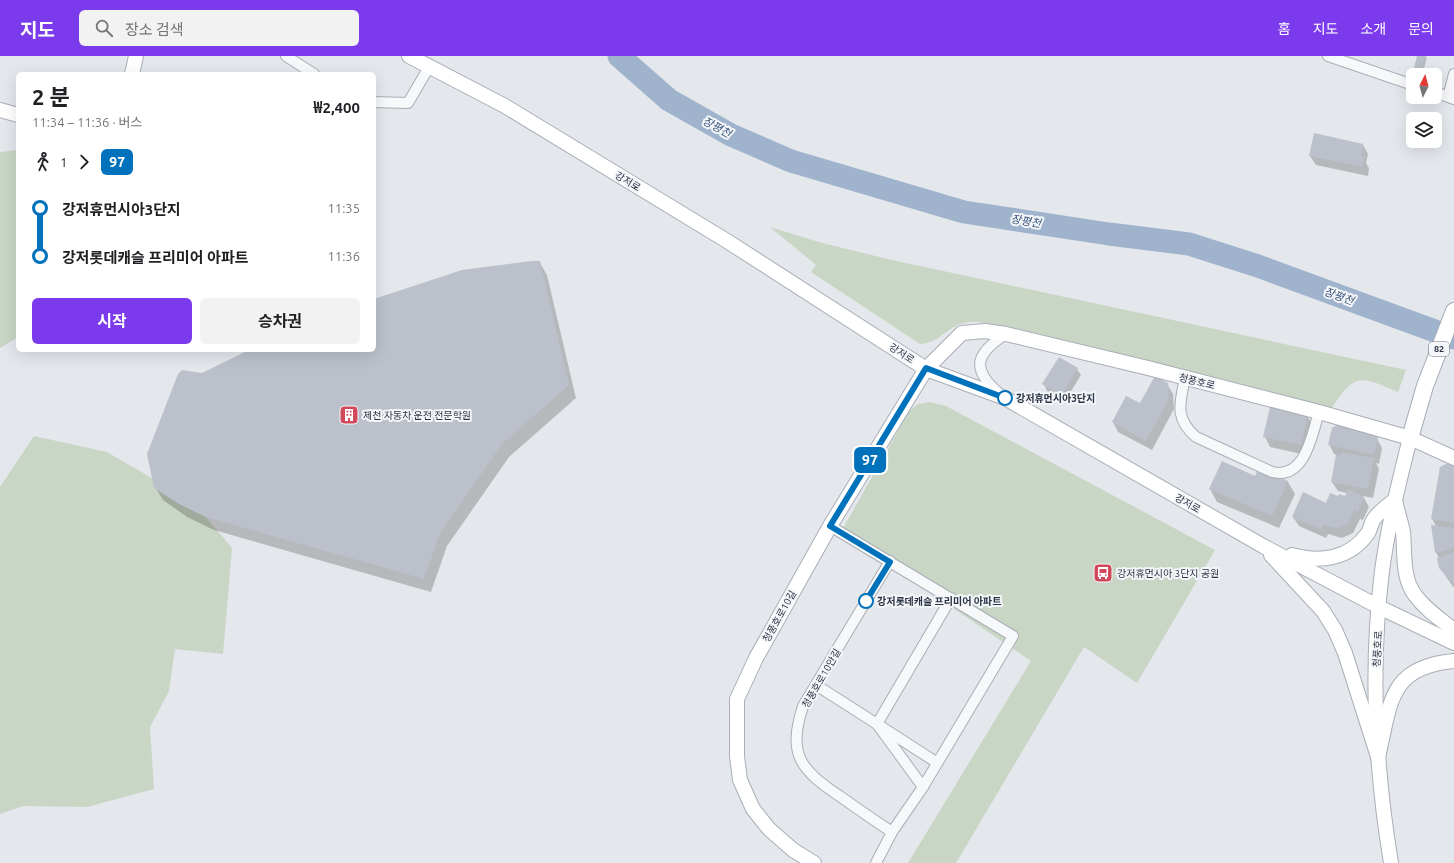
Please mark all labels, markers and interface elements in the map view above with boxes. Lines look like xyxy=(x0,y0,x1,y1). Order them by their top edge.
search box xyxy=(79,10,359,46)
icon: search xyxy=(93,17,115,39)
text: 지도 xyxy=(20,19,55,41)
text: 장소 검색 xyxy=(125,21,184,38)
text: 홈 xyxy=(1278,21,1291,37)
text: 지도 xyxy=(1313,21,1338,37)
text: 소개 xyxy=(1360,21,1386,37)
text: 문의 xyxy=(1408,21,1434,37)
north arrow xyxy=(1406,68,1442,104)
map controls xyxy=(1406,68,1442,148)
text: 2 분 xyxy=(32,84,70,109)
text: ₩2,400 xyxy=(314,99,360,116)
button: layers xyxy=(1406,112,1442,148)
water label: 장평천 xyxy=(701,114,735,141)
text: 11:34 – 11:36 · 버스 xyxy=(32,115,143,129)
icon: walk xyxy=(32,151,54,173)
icon: forward xyxy=(73,151,95,173)
text: 97 xyxy=(109,154,125,170)
text: 1 xyxy=(60,155,67,169)
street label: 강저로 xyxy=(613,170,642,193)
text: 강저휴먼시아3단지 xyxy=(62,201,181,218)
text: 11:35 xyxy=(327,201,360,215)
water label: 장평천 xyxy=(1010,213,1044,230)
text: 강저롯데캐슬 프리미어 아파트 xyxy=(62,249,249,266)
text: 11:36 xyxy=(327,249,360,263)
water label: 장평천 xyxy=(1323,285,1357,307)
button: 시작 xyxy=(32,298,192,344)
button: 승차권 xyxy=(200,298,360,344)
street label: 강저로 xyxy=(887,341,916,366)
road number: 82 xyxy=(1429,342,1449,356)
street label: 청풍호로 xyxy=(1178,372,1216,391)
marker: 강저휴먼시아3단지 xyxy=(997,390,1013,406)
place label: 강저휴먼시아3단지 xyxy=(1016,393,1095,404)
building icon: 제천 자동차 운전 전문학원 xyxy=(338,404,360,426)
place label: 제천 자동차 운전 전문학원 xyxy=(363,410,471,421)
line badge: 97 xyxy=(852,447,888,473)
text: 97 xyxy=(862,452,878,468)
street label: 강저로 xyxy=(1173,492,1202,515)
bus stop icon: 강저휴먼시아 3단지 공원 xyxy=(1092,562,1114,584)
place label: 강저휴먼시아 3단지 공원 xyxy=(1117,568,1219,579)
street label: 청풍호로10길 xyxy=(761,589,798,644)
marker: 강저롯데캐슬 프리미어 아파트 xyxy=(858,593,874,609)
place label: 강저롯데캐슬 프리미어 아파트 xyxy=(877,596,1001,607)
street label: 청풍호로 xyxy=(1371,630,1384,668)
street label: 청풍호로10안길 xyxy=(800,647,843,710)

